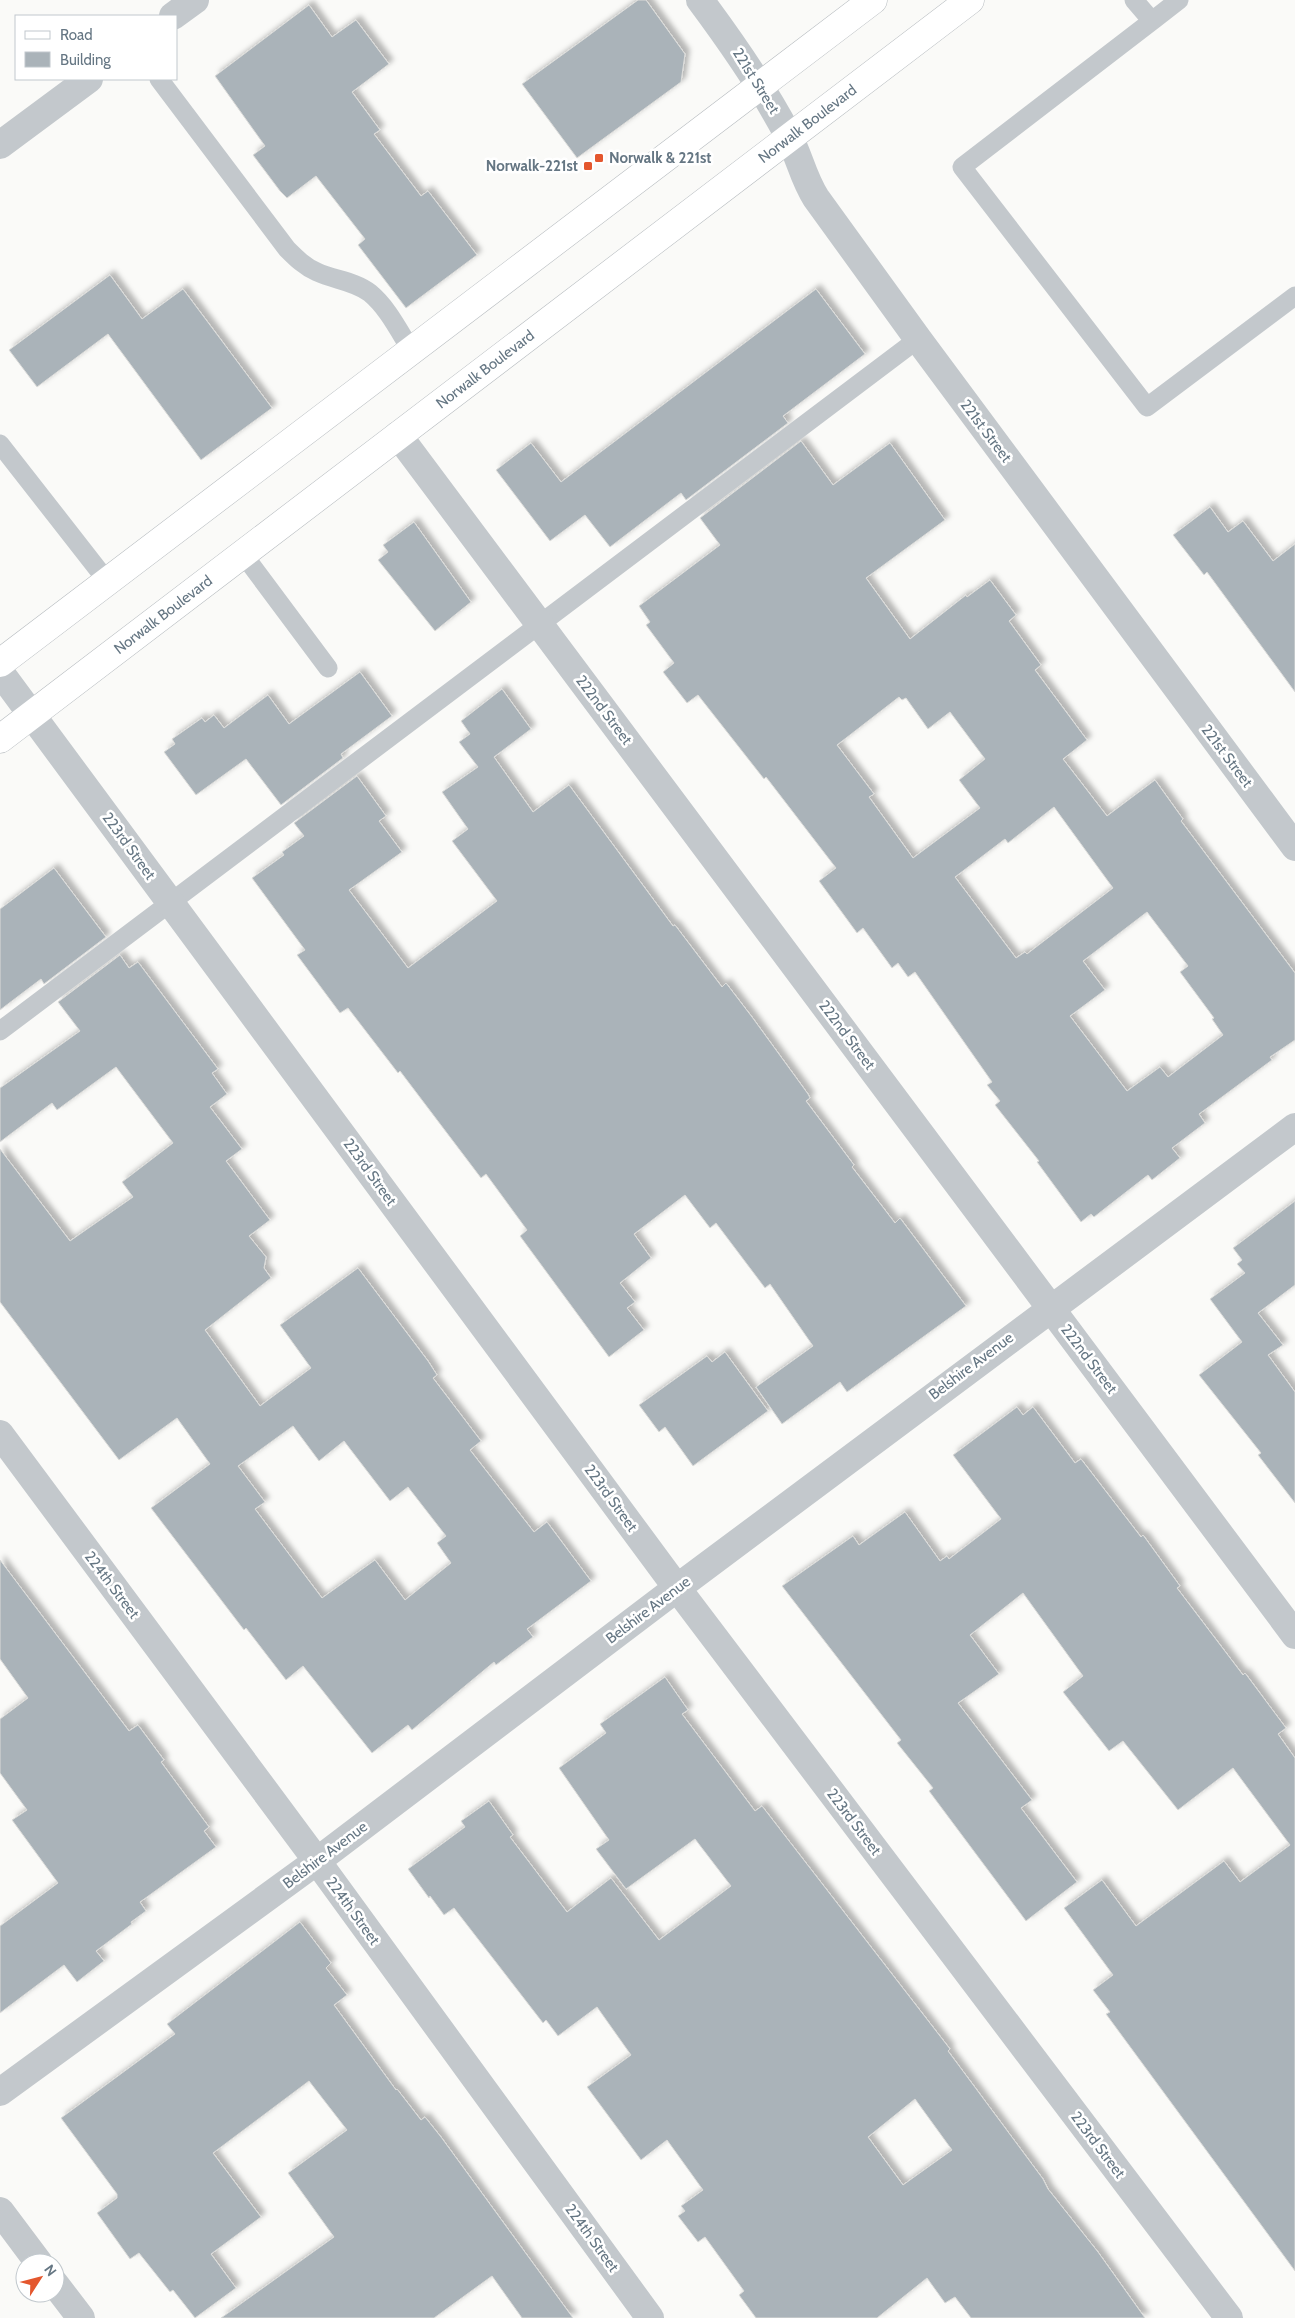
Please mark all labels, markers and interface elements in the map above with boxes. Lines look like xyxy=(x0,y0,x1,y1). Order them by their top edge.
legend xyxy=(15,15,178,80)
text: Road xyxy=(60,26,93,44)
street label: 221st Street xyxy=(729,45,783,117)
text: Building xyxy=(60,51,111,69)
street label: Norwalk Boulevard xyxy=(755,81,860,167)
place label: Norwalk & 221st xyxy=(609,149,711,167)
marker: Norwalk & 221st xyxy=(593,152,605,164)
place label: Norwalk-221st xyxy=(486,157,578,175)
marker: Norwalk-221st xyxy=(582,160,594,172)
street label: Norwalk Boulevard xyxy=(433,326,538,412)
street label: 221st Street xyxy=(957,396,1015,466)
street label: Norwalk Boulevard xyxy=(110,572,216,658)
street label: 222nd Street xyxy=(572,672,636,748)
street label: 221st Street xyxy=(1198,721,1256,791)
street label: 223rd Street xyxy=(99,809,159,883)
street label: 222nd Street xyxy=(815,997,879,1073)
street label: 223rd Street xyxy=(340,1135,400,1209)
street label: 222nd Street xyxy=(1057,1321,1121,1397)
street label: Belshire Avenue xyxy=(925,1328,1017,1404)
street label: 223rd Street xyxy=(581,1461,641,1535)
street label: 224th Street xyxy=(81,1548,143,1622)
street label: Belshire Avenue xyxy=(602,1572,694,1648)
street label: 223rd Street xyxy=(823,1785,885,1859)
street label: Belshire Avenue xyxy=(279,1817,371,1893)
street label: 224th Street xyxy=(322,1874,384,1948)
street label: 223rd Street xyxy=(1067,2108,1129,2182)
street label: 224th Street xyxy=(561,2201,623,2275)
north arrow xyxy=(15,2253,65,2303)
text: N xyxy=(40,2261,61,2280)

